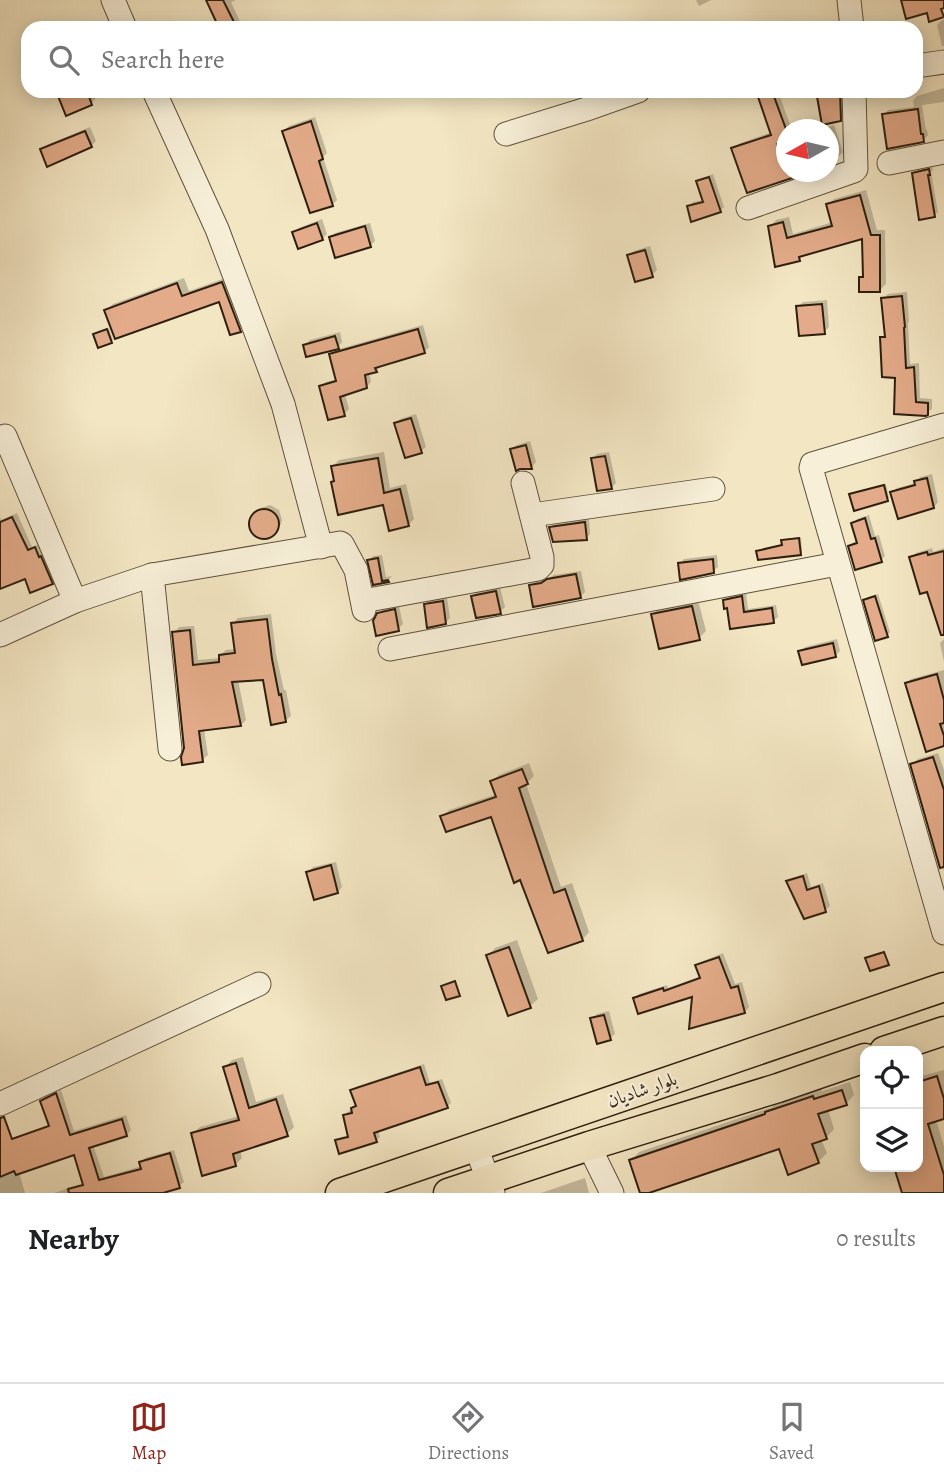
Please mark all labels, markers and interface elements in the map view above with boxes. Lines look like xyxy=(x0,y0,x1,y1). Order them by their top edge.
search box xyxy=(21,21,923,98)
icon: search xyxy=(45,41,83,79)
text: Search here xyxy=(101,42,225,77)
north arrow xyxy=(776,119,839,182)
map controls xyxy=(860,1046,923,1172)
button: locate xyxy=(860,1046,923,1109)
street label: بلوار شادیان xyxy=(603,1066,681,1114)
button: layers xyxy=(860,1109,923,1172)
text: Nearby xyxy=(28,1219,119,1259)
text: 0 results xyxy=(836,1223,916,1254)
tab: Map xyxy=(130,1398,168,1466)
tab: Directions xyxy=(428,1398,509,1466)
tab: Saved xyxy=(769,1398,814,1466)

